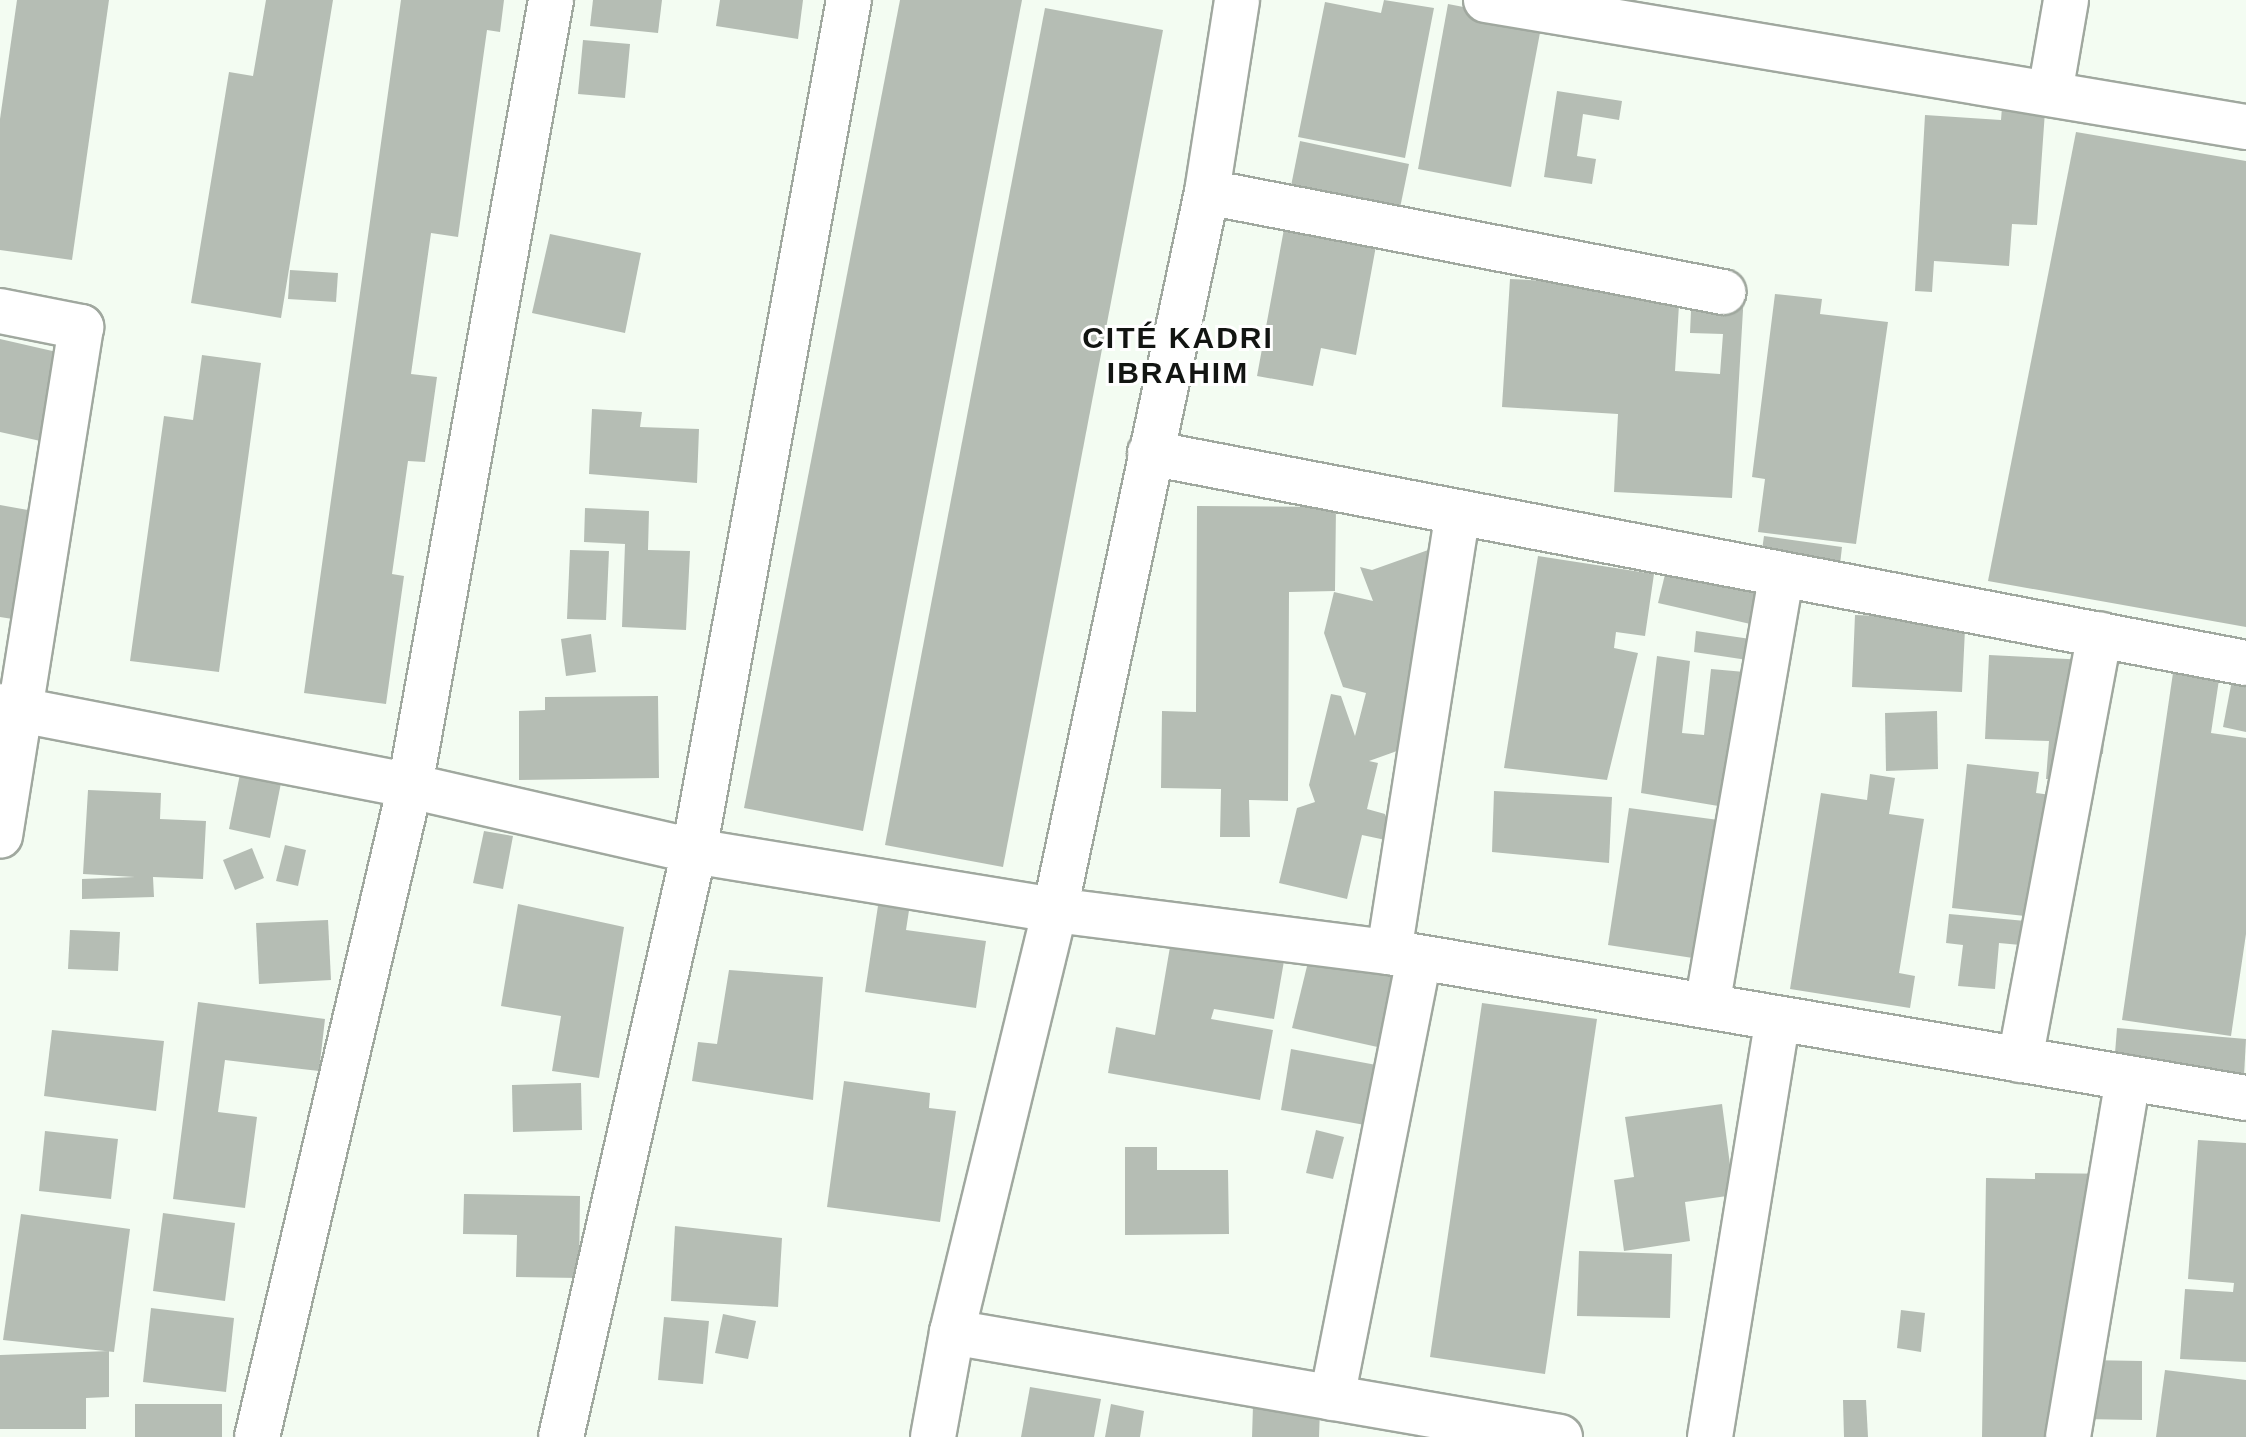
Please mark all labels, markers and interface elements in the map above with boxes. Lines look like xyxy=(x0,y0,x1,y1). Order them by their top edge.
district label: CITÉ KADRI IBRAHIM xyxy=(1082,320,1274,390)

